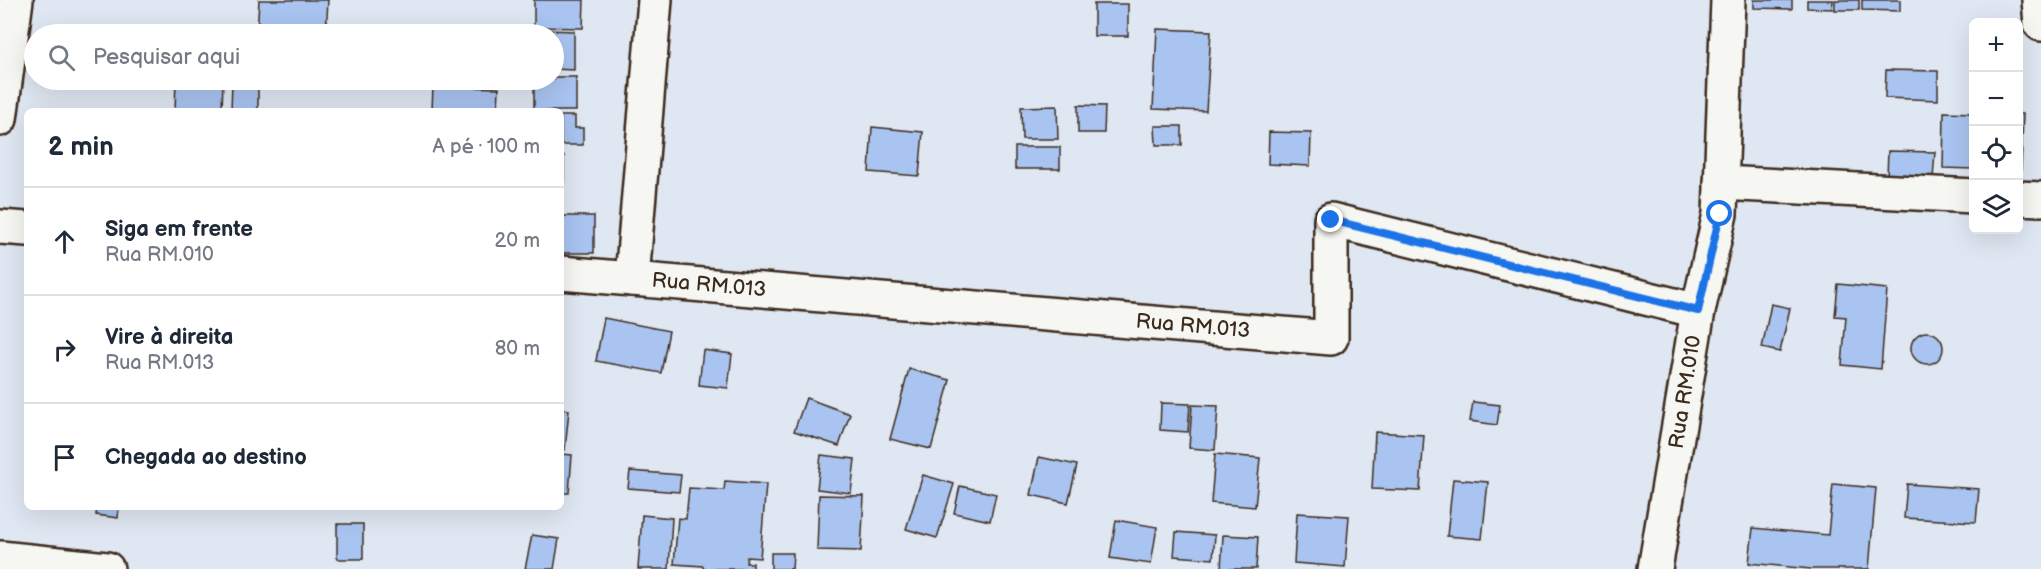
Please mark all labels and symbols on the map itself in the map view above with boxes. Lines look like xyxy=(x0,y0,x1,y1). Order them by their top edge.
route start xyxy=(1706,200,1732,226)
route end xyxy=(1317,206,1343,232)
street label: Rua RM.013 xyxy=(651,268,767,302)
street label: Rua RM.013 xyxy=(1135,309,1251,343)
street label: Rua RM.010 xyxy=(1664,334,1706,450)

